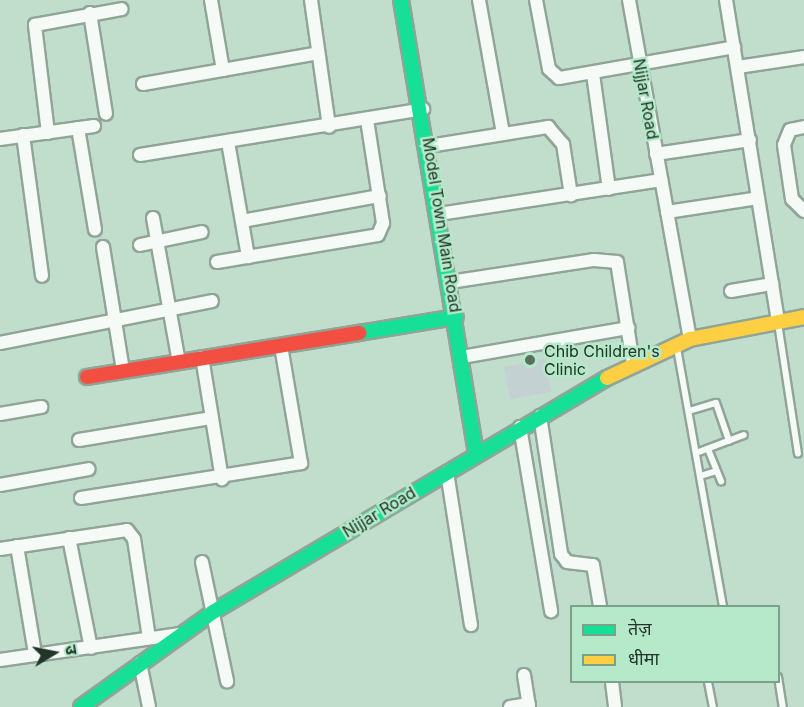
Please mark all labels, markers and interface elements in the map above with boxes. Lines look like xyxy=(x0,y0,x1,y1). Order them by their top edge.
street label: Nijjar Road xyxy=(629,57,663,141)
street label: Model Town Main Road xyxy=(419,136,465,314)
place label: Chib Children's Clinic xyxy=(544,341,660,379)
marker: Chib Children's Clinic xyxy=(521,351,539,369)
street label: Nijjar Road xyxy=(339,483,419,541)
legend xyxy=(570,605,780,683)
text: तेज़ xyxy=(628,618,652,639)
north arrow xyxy=(24,623,84,683)
text: उ xyxy=(61,644,82,656)
text: धीमा xyxy=(628,648,659,669)

